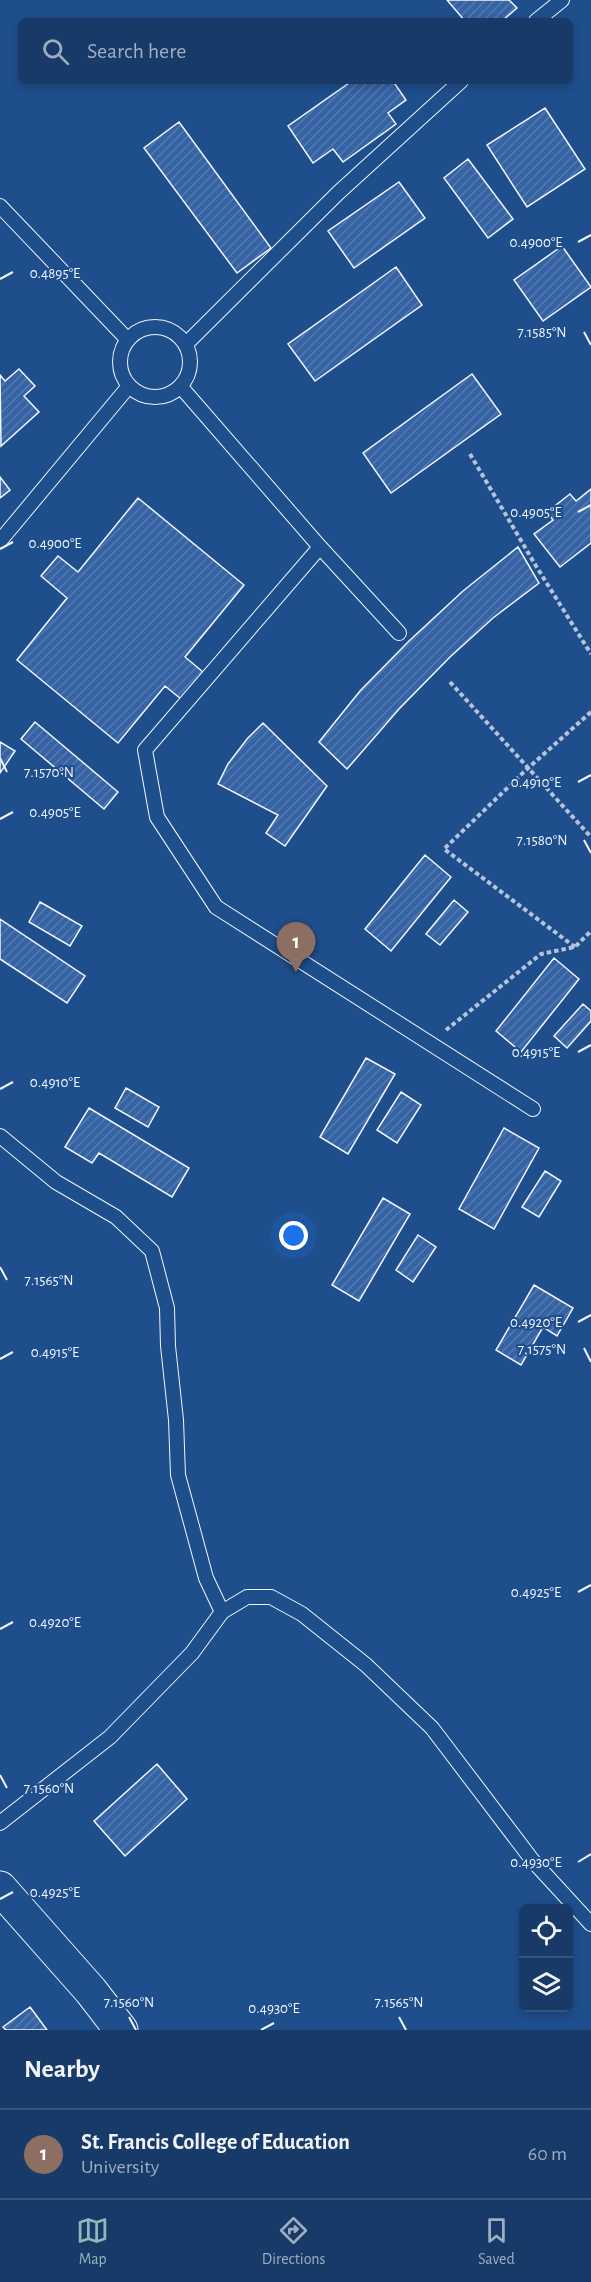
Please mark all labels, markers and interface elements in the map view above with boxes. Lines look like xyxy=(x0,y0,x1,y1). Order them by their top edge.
search box xyxy=(18,18,573,84)
icon: search xyxy=(39,35,72,68)
text: Search here xyxy=(87,40,186,62)
text: 0.4900°E xyxy=(509,235,563,250)
text: 0.4895°E xyxy=(30,266,80,281)
text: 7.1585°N xyxy=(517,325,567,340)
text: 0.4905°E xyxy=(510,505,562,520)
text: 0.4900°E xyxy=(28,536,82,551)
text: 7.1570°N xyxy=(24,765,74,780)
text: 0.4910°E xyxy=(511,775,561,790)
text: 0.4905°E xyxy=(29,805,81,820)
text: 7.1580°N xyxy=(517,833,567,848)
pin: 1 xyxy=(276,922,316,972)
text: 0.4915°E xyxy=(512,1045,560,1060)
text: 0.4910°E xyxy=(30,1075,80,1090)
your location xyxy=(279,1221,308,1250)
text: 7.1565°N xyxy=(24,1273,74,1288)
text: 0.4920°E xyxy=(510,1315,562,1330)
text: 7.1575°N xyxy=(518,1342,566,1357)
text: 0.4915°E xyxy=(31,1345,79,1360)
text: 0.4925°E xyxy=(511,1585,561,1600)
text: 0.4920°E xyxy=(29,1615,81,1630)
text: 7.1560°N xyxy=(24,1781,74,1796)
text: 0.4930°E xyxy=(510,1855,562,1870)
text: 0.4925°E xyxy=(30,1885,80,1900)
map controls xyxy=(519,1904,573,2012)
button: locate xyxy=(519,1904,573,1958)
button: layers xyxy=(519,1958,573,2012)
text: 7.1560°N xyxy=(104,1995,154,2010)
text: 7.1565°N xyxy=(374,1995,424,2010)
text: 0.4930°E xyxy=(248,2001,300,2016)
text: Nearby xyxy=(24,2056,100,2082)
text: St. Francis College of Education xyxy=(81,2131,350,2153)
text: 1 xyxy=(40,2144,47,2164)
text: 60 m xyxy=(528,2144,567,2164)
text: University xyxy=(81,2157,159,2177)
tab: Map xyxy=(76,2214,109,2269)
tab: Directions xyxy=(262,2214,326,2269)
tab: Saved xyxy=(478,2214,515,2269)

